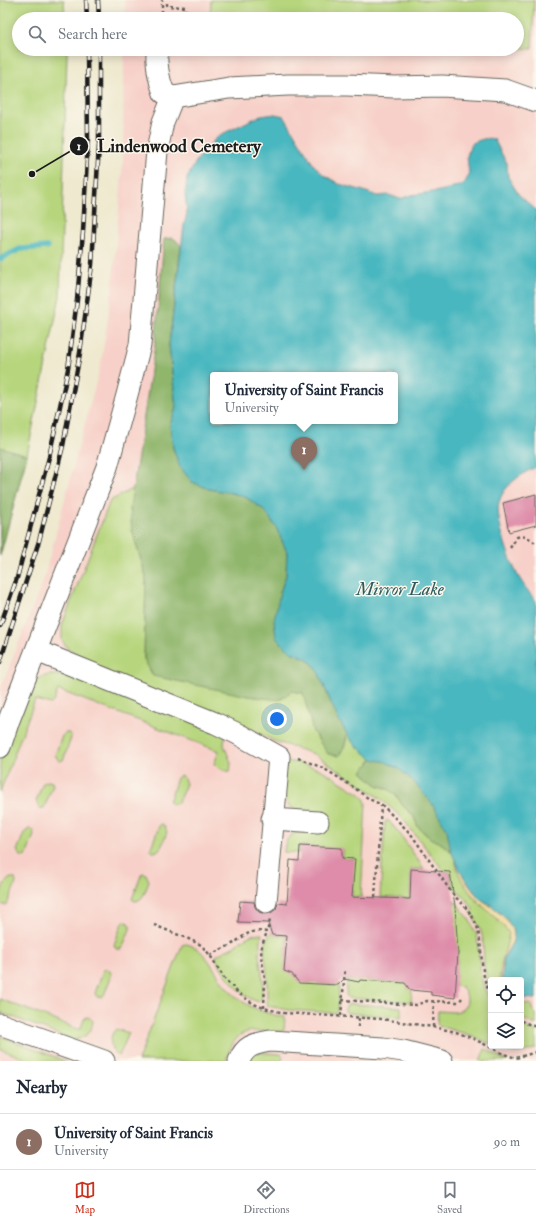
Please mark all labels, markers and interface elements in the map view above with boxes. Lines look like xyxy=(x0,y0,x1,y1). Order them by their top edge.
search box xyxy=(12,12,524,56)
icon: search xyxy=(26,23,48,45)
text: Search here xyxy=(58,25,127,44)
callout: Lindenwood Cemetery xyxy=(69,131,269,161)
text: Lindenwood Cemetery xyxy=(97,135,262,158)
text: 1 xyxy=(77,139,81,154)
popup xyxy=(210,372,398,424)
text: University of Saint Francis xyxy=(225,381,383,400)
text: University xyxy=(225,400,279,416)
pin: 1 xyxy=(291,437,317,470)
water label: Mirror Lake xyxy=(355,578,445,601)
your location xyxy=(267,709,287,729)
map controls xyxy=(488,977,524,1049)
button: locate xyxy=(488,977,524,1013)
button: layers xyxy=(488,1013,524,1049)
text: Nearby xyxy=(16,1077,67,1098)
text: University of Saint Francis xyxy=(54,1124,213,1143)
text: 1 xyxy=(27,1134,31,1150)
text: 90 m xyxy=(494,1134,520,1150)
text: University xyxy=(54,1143,108,1159)
tab: Map xyxy=(74,1179,96,1216)
tab: Directions xyxy=(243,1179,290,1216)
tab: Saved xyxy=(437,1179,462,1216)

